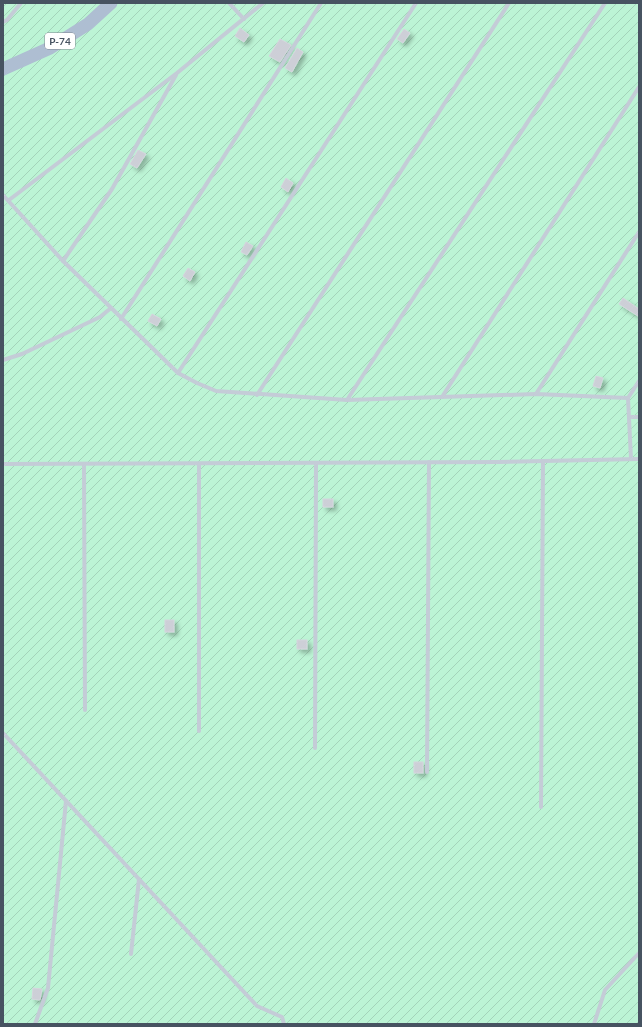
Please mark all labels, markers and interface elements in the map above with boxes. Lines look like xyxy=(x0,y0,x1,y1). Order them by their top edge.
road number: Р-74 xyxy=(45,33,75,49)

